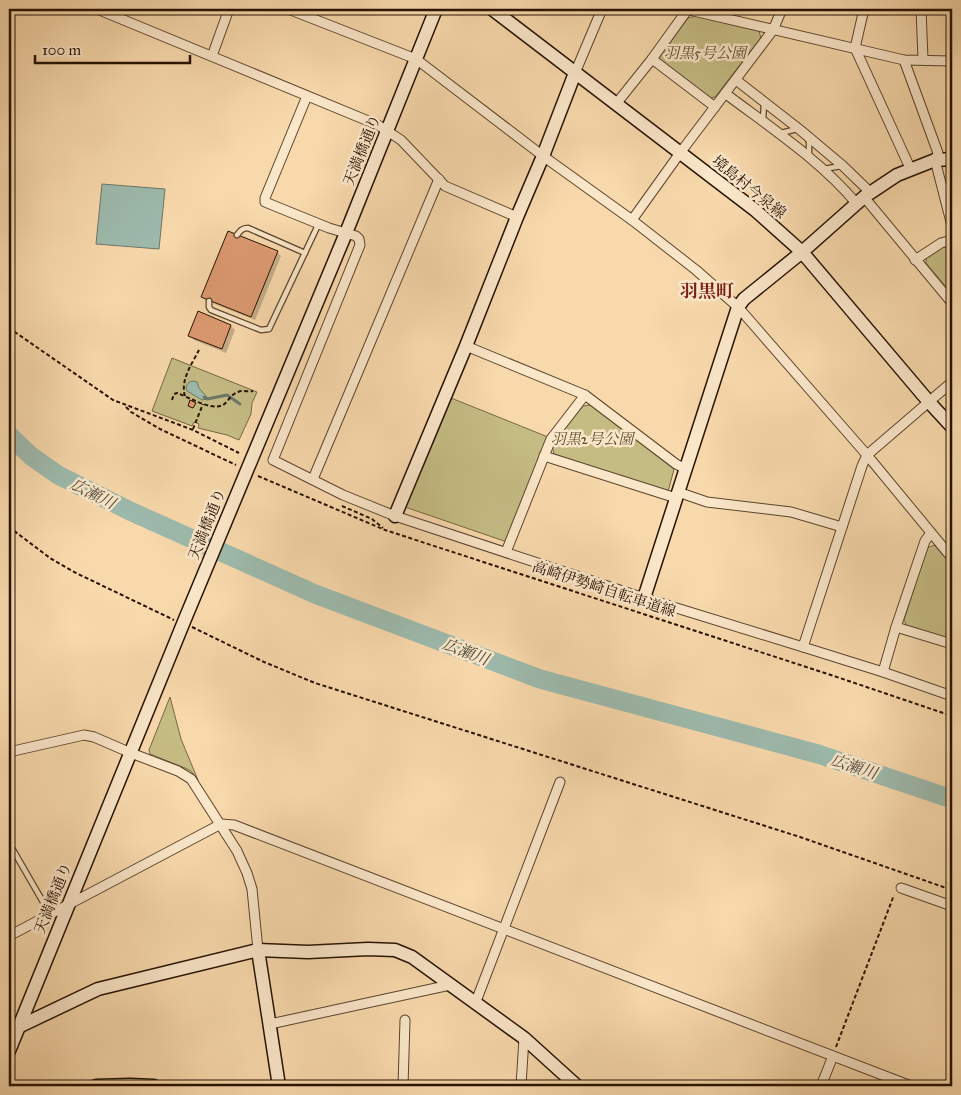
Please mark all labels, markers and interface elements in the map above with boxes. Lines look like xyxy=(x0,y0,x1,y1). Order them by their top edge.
scale bar xyxy=(35,32,190,64)
text: 100 m xyxy=(42,41,82,59)
park label: 羽黒5号公園 xyxy=(664,44,749,62)
street label: 天満橋通り xyxy=(340,112,384,188)
street label: 境島村今泉線 xyxy=(708,152,790,222)
district label: 羽黒町 xyxy=(680,280,734,302)
park label: 羽黒2号公園 xyxy=(551,430,636,448)
water label: 広瀬川 xyxy=(67,474,120,514)
street label: 天満橋通り xyxy=(185,486,229,562)
street label: 高崎伊勢崎自転車道線 xyxy=(530,557,678,621)
water label: 広瀬川 xyxy=(440,634,493,670)
water label: 広瀬川 xyxy=(828,750,882,784)
street label: 天満橋通り xyxy=(31,860,75,936)

